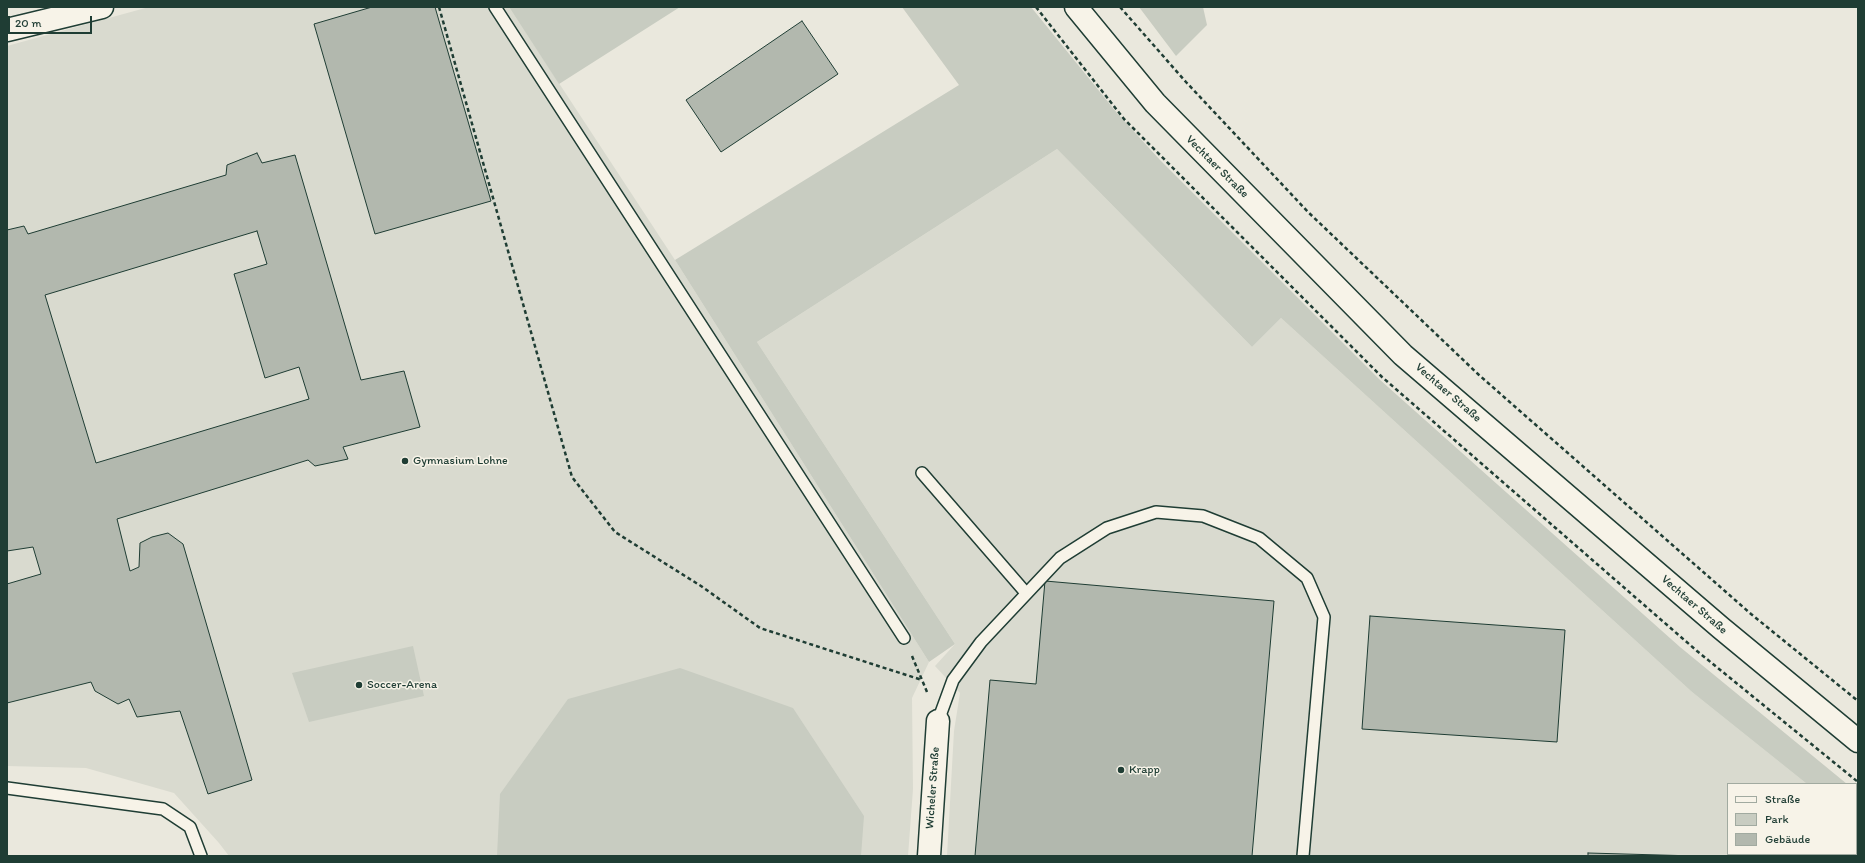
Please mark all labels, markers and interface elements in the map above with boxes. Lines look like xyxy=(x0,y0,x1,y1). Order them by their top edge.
scale bar xyxy=(10,8,94,34)
text: 20 m xyxy=(15,16,42,30)
street label: Vechtaer Straße xyxy=(1183,133,1251,201)
street label: Vechtaer Straße xyxy=(1412,360,1484,426)
place label: Gymnasium Lohne xyxy=(413,454,508,468)
marker: Gymnasium Lohne xyxy=(400,456,410,466)
street label: Vechtaer Straße xyxy=(1658,572,1730,638)
place label: Soccer-Arena xyxy=(367,678,437,692)
marker: Soccer-Arena xyxy=(354,680,364,690)
street label: Wicheler Straße xyxy=(923,746,943,830)
place label: Krapp xyxy=(1129,763,1160,777)
marker: Krapp xyxy=(1116,765,1126,775)
legend xyxy=(1727,783,1857,855)
text: Straße xyxy=(1765,792,1800,806)
text: Park xyxy=(1765,812,1789,826)
text: Gebäude xyxy=(1765,832,1810,846)

